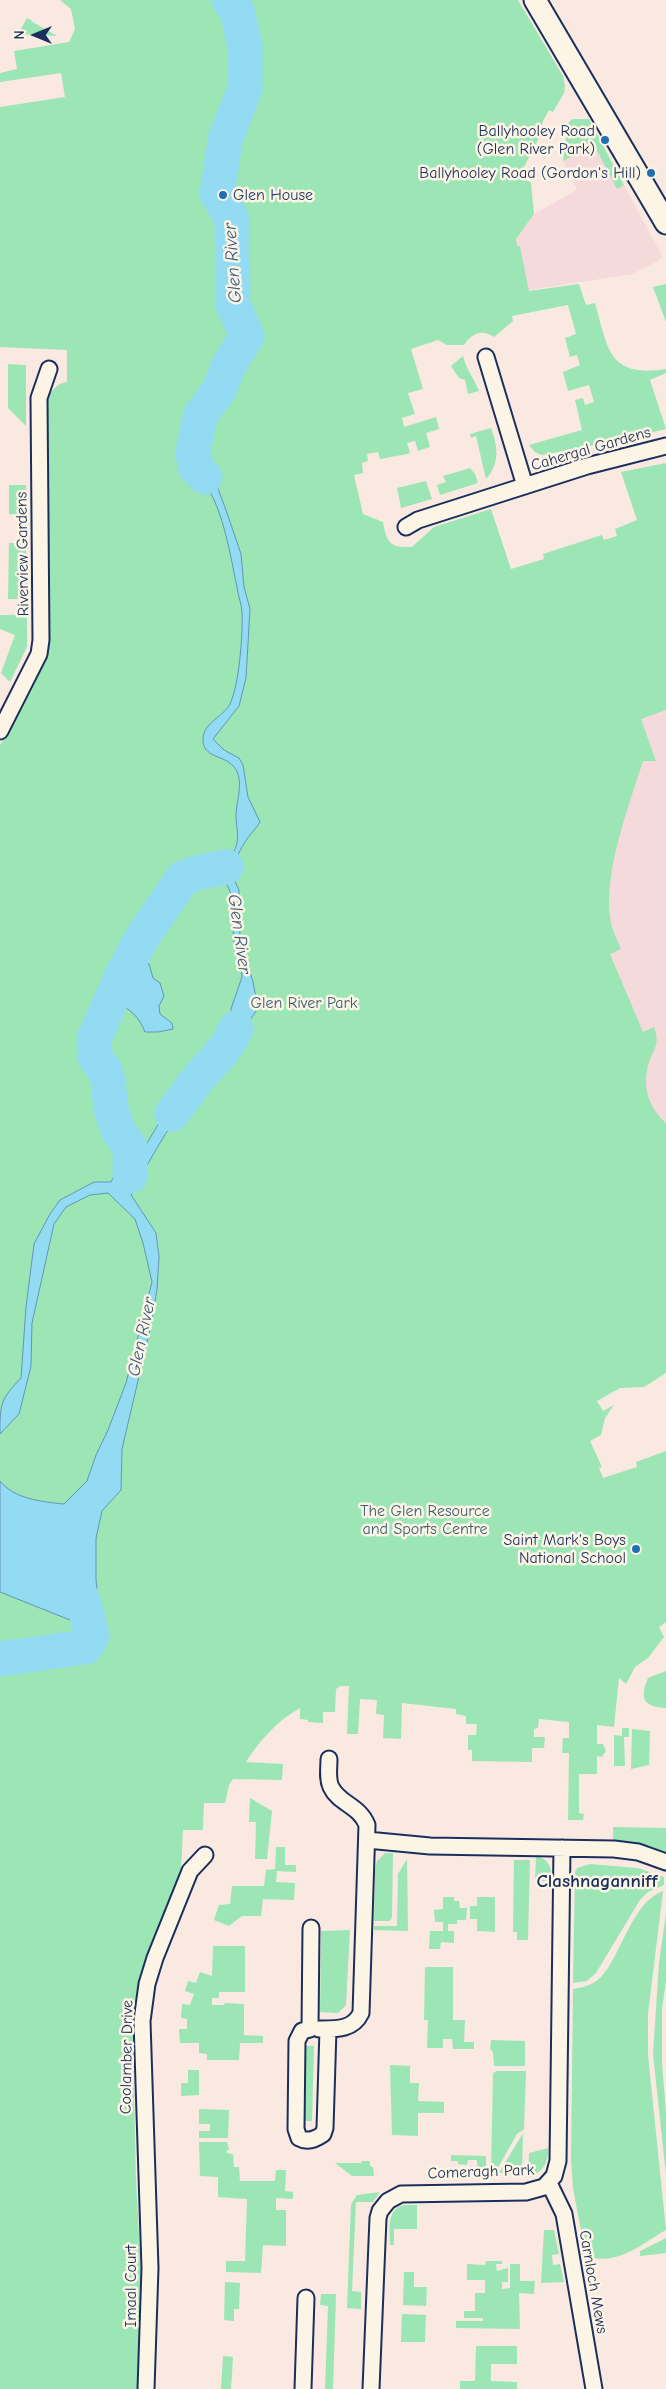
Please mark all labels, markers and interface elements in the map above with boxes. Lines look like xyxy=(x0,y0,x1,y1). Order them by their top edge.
north arrow xyxy=(10,10,60,60)
text: N xyxy=(11,30,28,40)
place label: Ballyhooley Road (Glen River Park) xyxy=(477,121,595,159)
marker: Ballyhooley Road (Glen River Park) xyxy=(599,134,611,146)
place label: Ballyhooley Road (Gordon's Hill) xyxy=(419,163,641,183)
marker: Ballyhooley Road (Gordon's Hill) xyxy=(645,167,657,179)
place label: Glen House xyxy=(233,185,313,205)
marker: Glen House xyxy=(217,189,229,201)
water label: Glen River xyxy=(219,222,247,304)
street label: Cahergal Gardens xyxy=(529,423,653,475)
street label: Riverview Gardens xyxy=(12,491,34,617)
water label: Glen River xyxy=(223,893,255,975)
park label: Glen River Park xyxy=(250,993,358,1013)
water label: Glen River xyxy=(123,1295,161,1379)
park label: The Glen Resource and Sports Centre xyxy=(360,1501,490,1539)
place label: Saint Mark's Boys National School xyxy=(504,1530,626,1568)
marker: Saint Mark's Boys National School xyxy=(630,1543,642,1555)
district label: Clashnaganniff xyxy=(536,1871,658,1893)
street label: Coolamber Drive xyxy=(116,2000,138,2114)
street label: Comeragh Park xyxy=(427,2161,535,2183)
street label: Carnloch Mews xyxy=(574,2229,612,2335)
street label: Imaal Court xyxy=(121,2245,141,2327)

